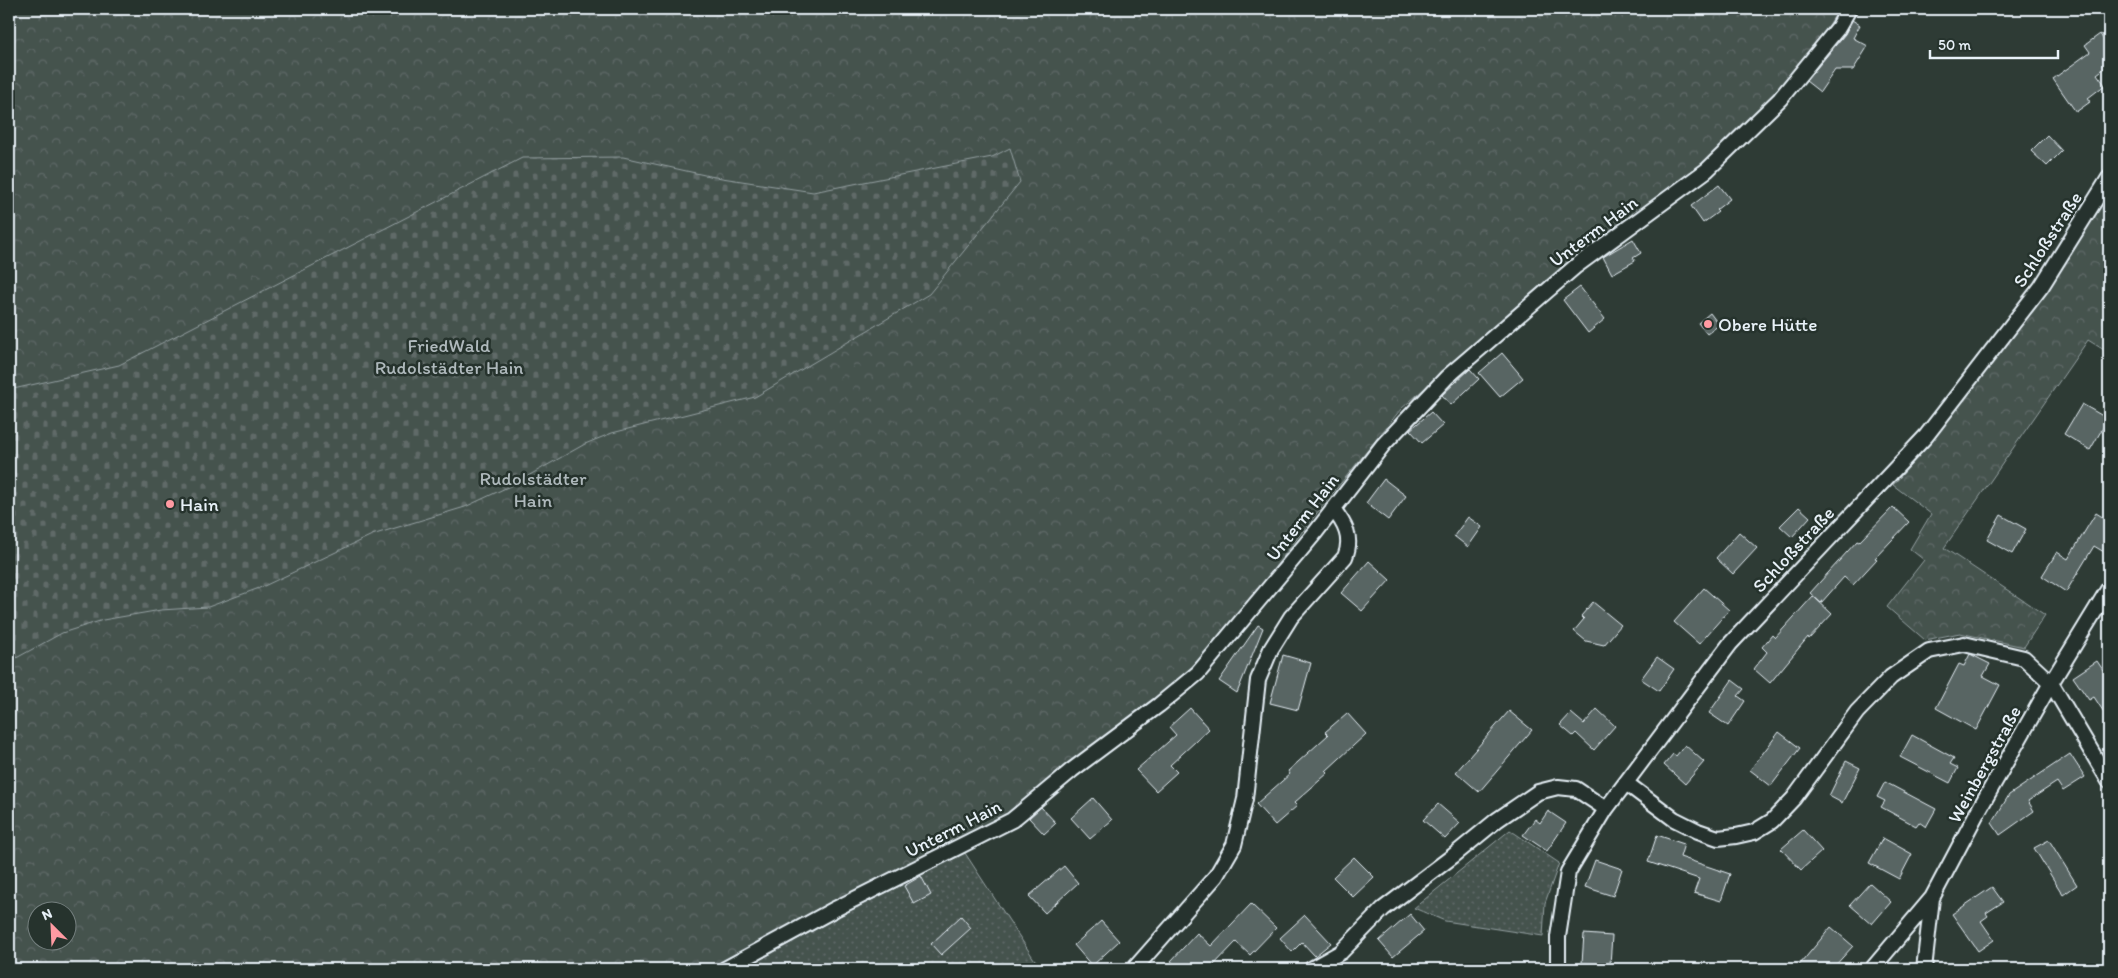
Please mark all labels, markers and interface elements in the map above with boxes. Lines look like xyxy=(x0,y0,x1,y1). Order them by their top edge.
scale bar xyxy=(1930,28,2058,60)
text: 50 m xyxy=(1938,36,1971,54)
street label: Schloßstraße xyxy=(2008,187,2087,291)
street label: Unterm Hain xyxy=(1545,191,1642,272)
place label: Obere Hütte xyxy=(1718,313,1818,336)
marker: Obere Hütte xyxy=(1702,318,1714,330)
park label: FriedWald Rudolstädter Hain xyxy=(375,334,523,379)
park label: Rudolstädter Hain xyxy=(479,467,587,512)
street label: Unterm Hain xyxy=(1261,469,1344,566)
place label: Hain xyxy=(180,493,219,516)
marker: Hain xyxy=(164,498,176,510)
street label: Schloßstraße xyxy=(1748,502,1839,597)
street label: Weinbergstraße xyxy=(1943,702,2026,827)
street label: Unterm Hain xyxy=(901,794,1005,862)
north arrow xyxy=(28,900,78,950)
text: N xyxy=(39,905,55,924)

